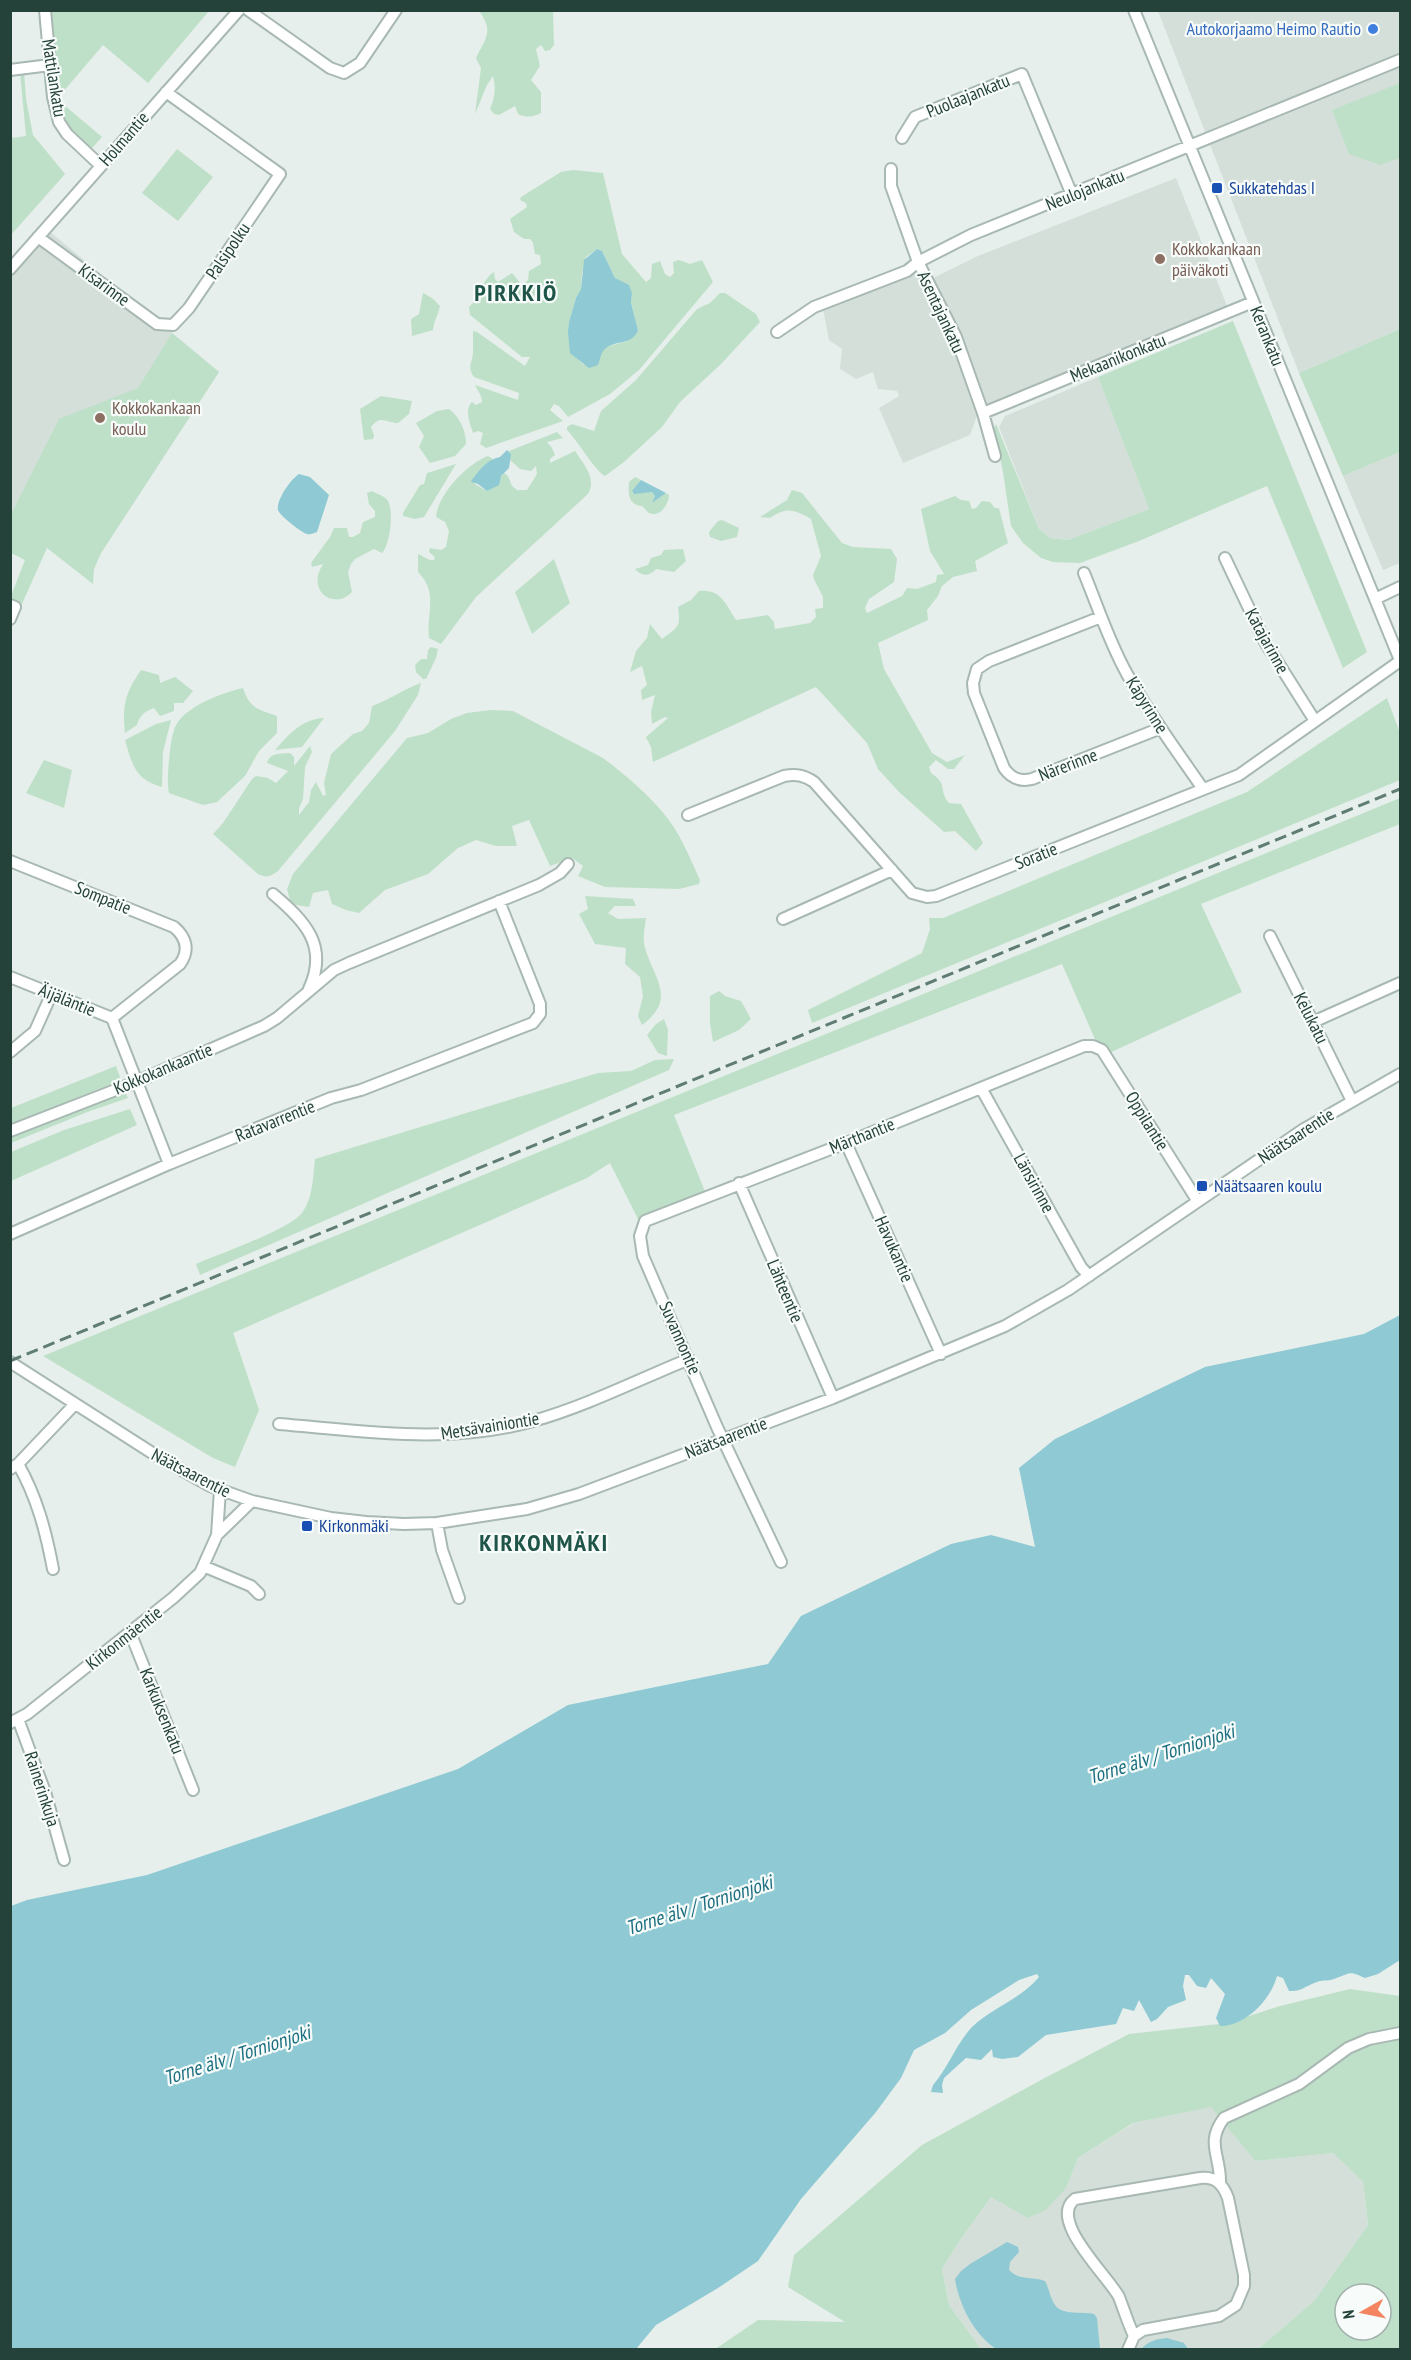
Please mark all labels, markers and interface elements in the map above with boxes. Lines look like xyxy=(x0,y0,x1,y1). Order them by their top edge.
place label: Autokorjaamo Heimo Rautio xyxy=(1186,17,1361,40)
marker: Autokorjaamo Heimo Rautio xyxy=(1366,22,1380,36)
street label: Mattilankatu xyxy=(37,37,72,119)
street label: Puolaajankatu xyxy=(923,68,1013,123)
street label: Holmantie xyxy=(94,107,154,171)
street label: Neulojankatu xyxy=(1042,163,1128,216)
place label: Sukkatehdas I xyxy=(1229,176,1315,199)
marker: Sukkatehdas I xyxy=(1210,181,1224,195)
street label: Palsipolku xyxy=(200,218,255,284)
place label: Kokkokankaan päiväkoti xyxy=(1172,237,1261,281)
marker: Kokkokankaan päiväkoti xyxy=(1153,252,1167,266)
street label: Kisarinne xyxy=(74,258,135,311)
street label: Asentajankatu xyxy=(912,267,970,357)
district label: PIRKKIÖ xyxy=(474,277,558,308)
street label: Kerankatu xyxy=(1245,302,1290,369)
street label: Mekaanikonkatu xyxy=(1066,328,1169,387)
place label: Kokkokankaan koulu xyxy=(112,396,201,440)
marker: Kokkokankaan koulu xyxy=(93,411,107,425)
street label: Katajarinne xyxy=(1240,604,1295,677)
street label: Käpyrinne xyxy=(1121,672,1174,737)
street label: Närerinne xyxy=(1035,743,1101,786)
street label: Soratie xyxy=(1011,837,1060,874)
street label: Sompatie xyxy=(72,876,135,919)
street label: Äijäläntie xyxy=(35,978,99,1021)
street label: Kelukatu xyxy=(1289,988,1334,1047)
street label: Kokkokankaantie xyxy=(110,1037,216,1100)
street label: Oppilantie xyxy=(1120,1087,1174,1154)
street label: Ratavarrentie xyxy=(232,1094,318,1147)
street label: Näätsaarentie xyxy=(1253,1102,1338,1169)
street label: Märthantie xyxy=(826,1112,898,1159)
street label: Länsirinne xyxy=(1009,1149,1060,1217)
place label: Näätsaaren koulu xyxy=(1214,1174,1322,1197)
marker: Näätsaaren koulu xyxy=(1195,1179,1209,1193)
street label: Havukantie xyxy=(870,1212,919,1285)
street label: Lähteentie xyxy=(762,1256,809,1326)
street label: Suvannontie xyxy=(654,1298,707,1378)
street label: Metsävainiontie xyxy=(439,1406,541,1445)
street label: Näätsaarentie xyxy=(682,1411,770,1464)
street label: Näätsaarentie xyxy=(148,1443,235,1502)
place label: Kirkonmäki xyxy=(319,1514,389,1537)
marker: Kirkonmäki xyxy=(300,1519,314,1533)
district label: KIRKONMÄKI xyxy=(479,1527,609,1558)
street label: Kirkonmäentie xyxy=(81,1601,167,1675)
street label: Karkuksenkatu xyxy=(135,1664,190,1757)
water label: Torne älv / Tornionjoki xyxy=(1084,1717,1240,1790)
street label: Rainerinkuja xyxy=(20,1748,65,1829)
water label: Torne älv / Tornionjoki xyxy=(622,1868,778,1941)
water label: Torne älv / Tornionjoki xyxy=(160,2018,316,2091)
north arrow xyxy=(1333,2282,1393,2342)
text: N xyxy=(1338,2309,1359,2320)

